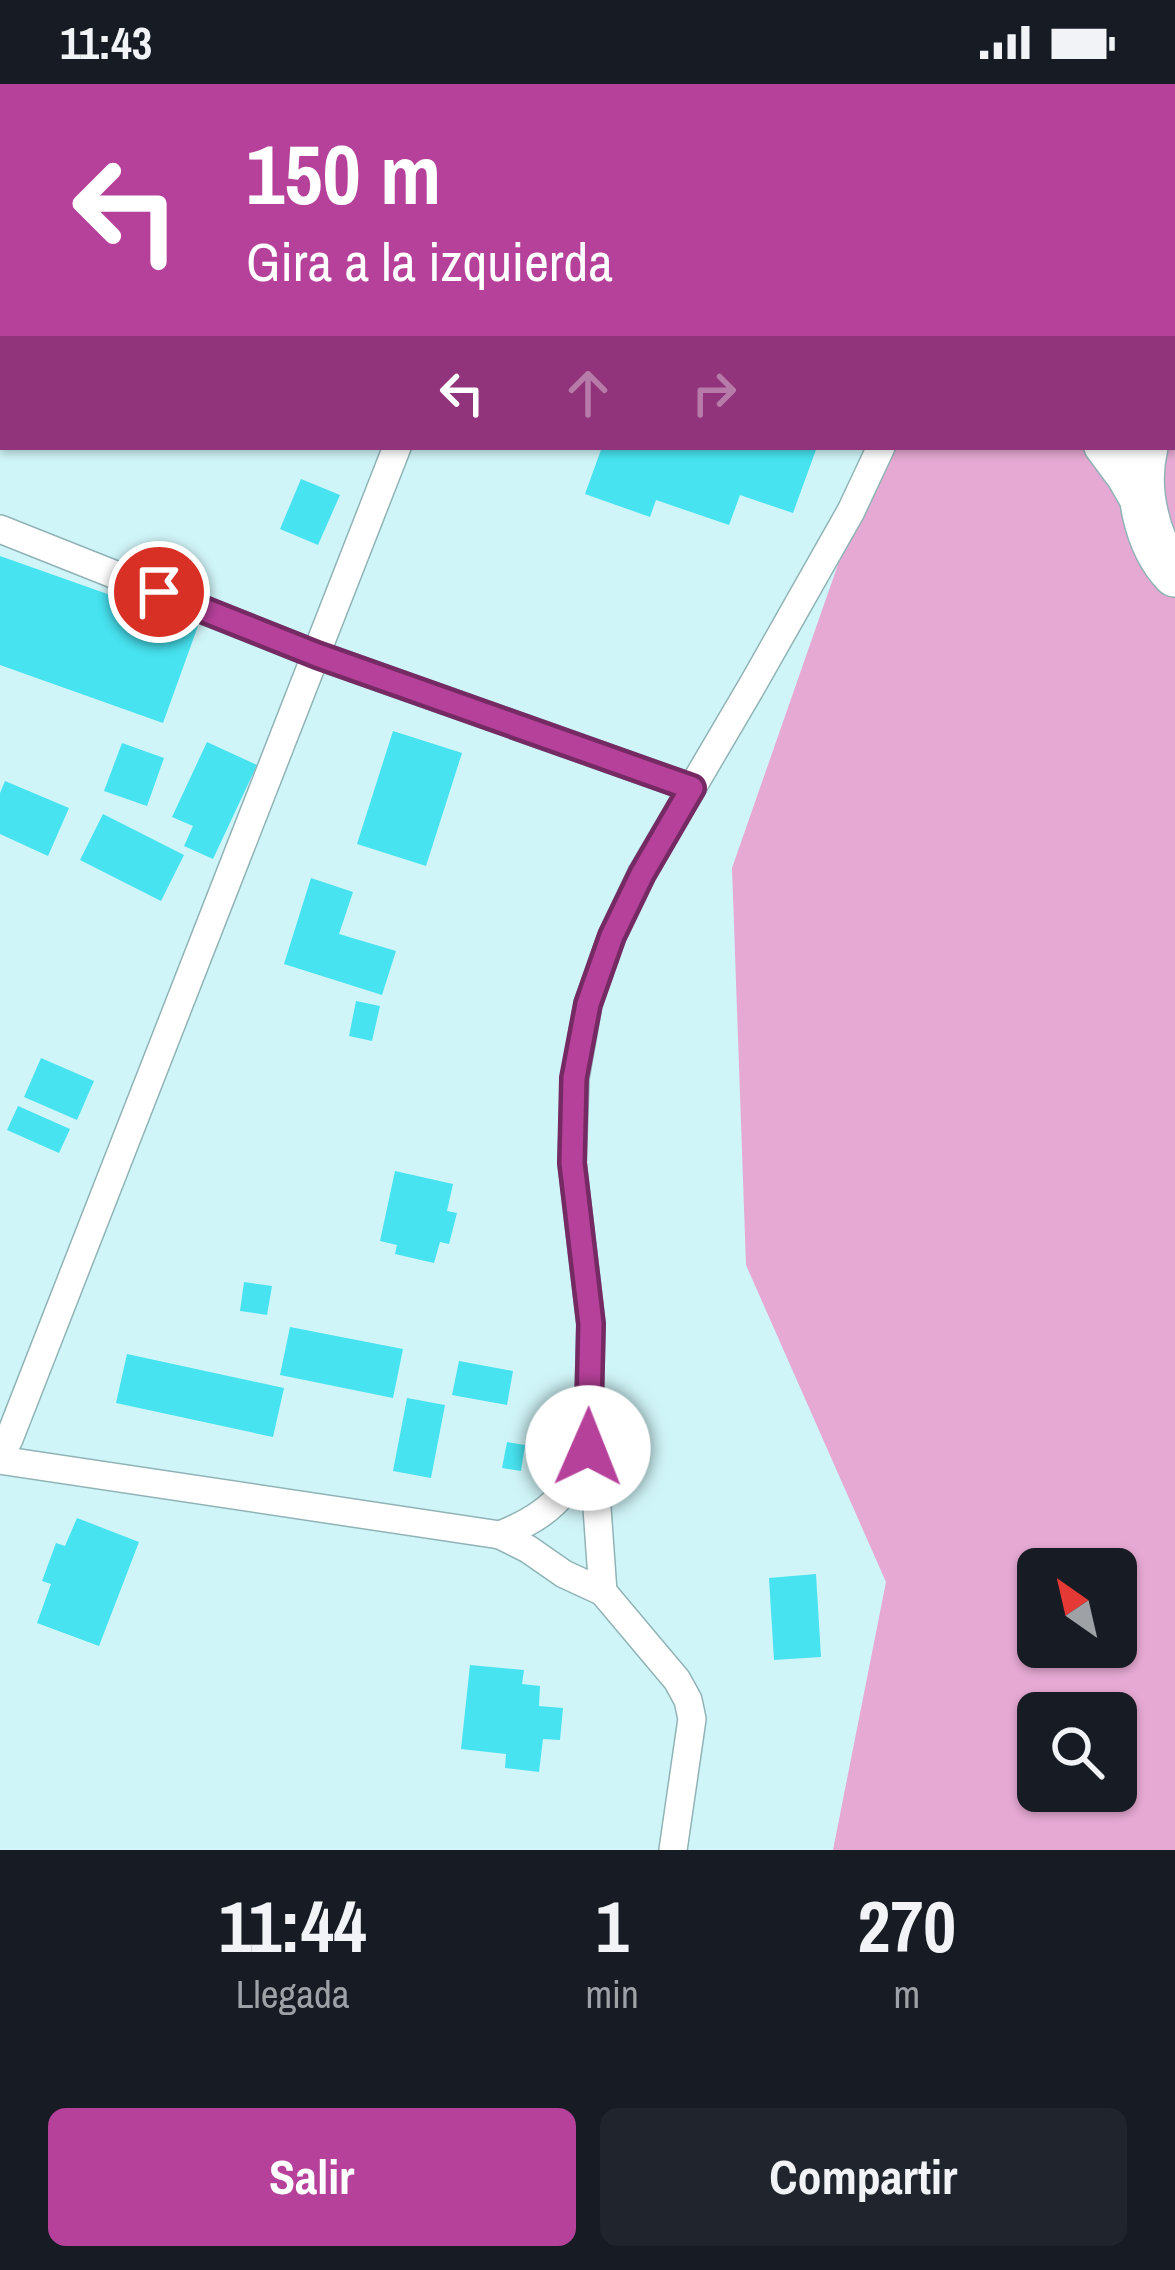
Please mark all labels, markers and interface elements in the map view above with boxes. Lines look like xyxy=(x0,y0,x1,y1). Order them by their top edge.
text: 11:43 xyxy=(60,12,152,73)
text: 150 m xyxy=(246,117,441,230)
icon: left xyxy=(48,132,204,288)
text: Gira a la izquierda xyxy=(246,225,613,298)
icon: left xyxy=(429,360,495,426)
icon: ahead xyxy=(555,360,621,426)
icon: right xyxy=(681,360,747,426)
pin xyxy=(108,541,210,643)
icon: arrive xyxy=(126,559,192,625)
position arrow xyxy=(525,1385,651,1511)
north arrow xyxy=(1017,1548,1137,1668)
map controls xyxy=(1017,1548,1137,1812)
button: search xyxy=(1017,1692,1137,1812)
text: 11:44 xyxy=(219,1877,367,1974)
text: 1 xyxy=(596,1877,629,1974)
text: 270 xyxy=(858,1877,956,1974)
text: Llegada xyxy=(236,1968,350,2020)
text: min xyxy=(585,1968,639,2020)
text: m xyxy=(894,1968,920,2020)
button: Salir xyxy=(48,2108,576,2246)
button: Compartir xyxy=(600,2108,1127,2246)

